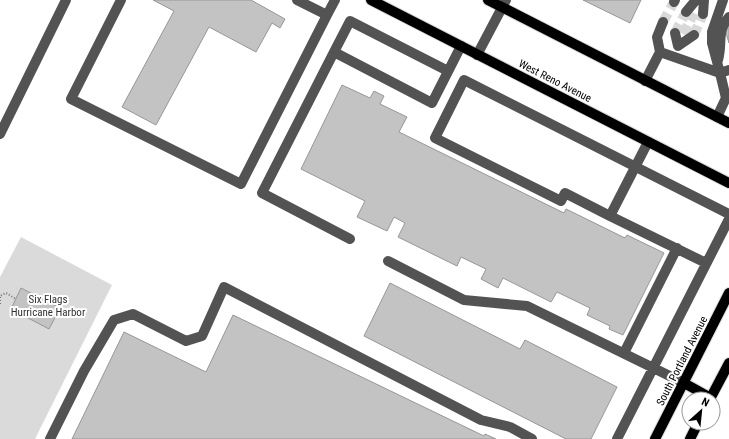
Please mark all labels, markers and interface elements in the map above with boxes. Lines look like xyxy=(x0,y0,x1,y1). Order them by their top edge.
street label: West Reno Avenue xyxy=(516,57,594,105)
park label: Six Flags Hurricane Harbor xyxy=(11,293,86,319)
street label: South Portland Avenue xyxy=(654,314,710,408)
north arrow xyxy=(681,391,721,431)
text: N xyxy=(699,395,711,410)

